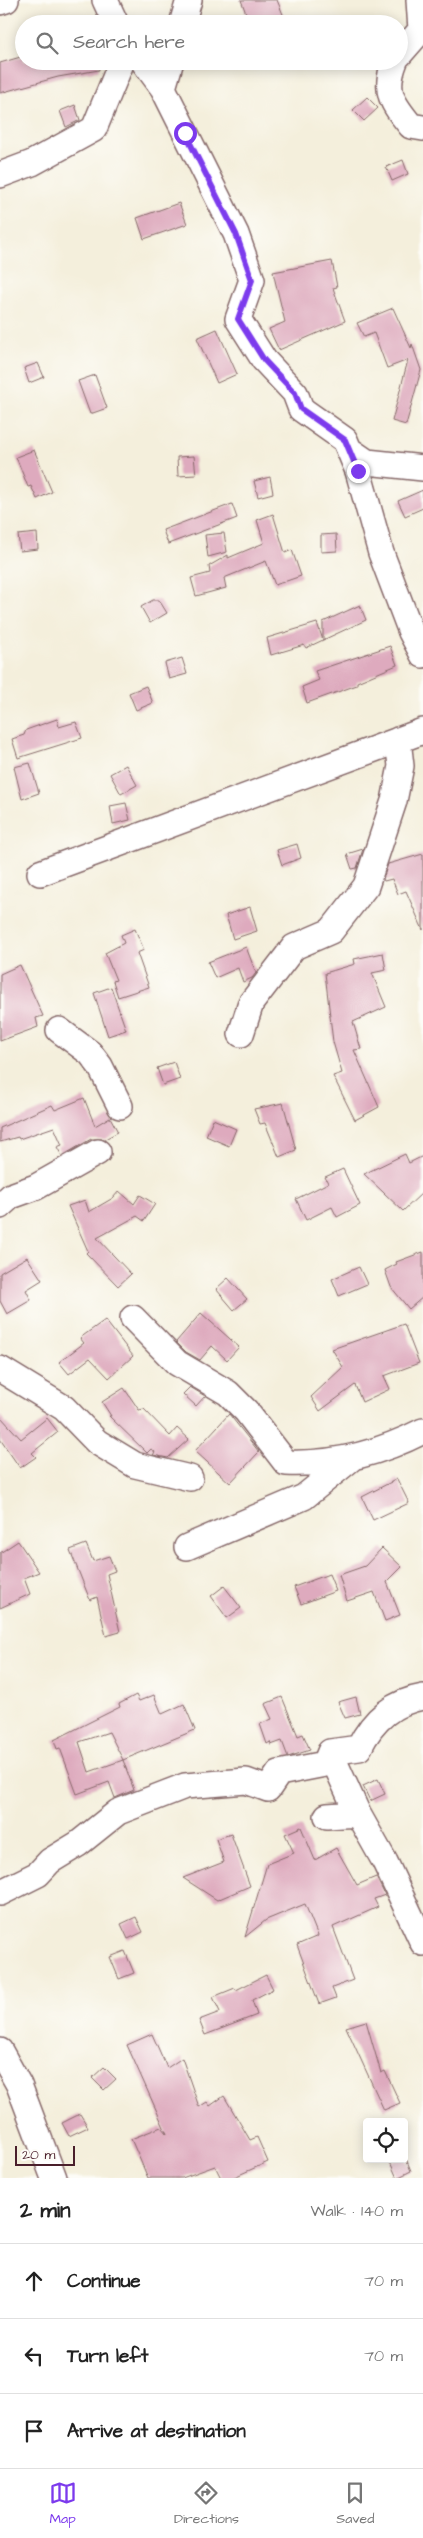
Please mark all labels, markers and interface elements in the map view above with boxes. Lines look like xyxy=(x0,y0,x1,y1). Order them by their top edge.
search box xyxy=(15,15,408,70)
icon: search xyxy=(33,29,61,57)
text: Search here xyxy=(73,29,185,56)
route start xyxy=(174,122,197,145)
route end xyxy=(347,460,370,483)
map controls xyxy=(363,2118,408,2163)
button: locate xyxy=(363,2118,408,2163)
scale bar xyxy=(15,2143,75,2166)
text: 20 m xyxy=(22,2145,55,2165)
text: 2 min xyxy=(20,2196,70,2225)
text: Walk · 140 m xyxy=(311,2200,403,2222)
icon: ahead xyxy=(20,2267,48,2295)
text: Continue xyxy=(67,2268,141,2295)
text: 70 m xyxy=(364,2270,403,2292)
icon: left xyxy=(20,2342,48,2370)
text: Turn left xyxy=(67,2343,148,2370)
text: 70 m xyxy=(364,2345,403,2367)
icon: arrive xyxy=(20,2417,48,2445)
text: Arrive at destination xyxy=(67,2418,246,2445)
tab: Map xyxy=(49,2479,77,2529)
tab: Directions xyxy=(174,2479,239,2529)
tab: Saved xyxy=(336,2479,374,2529)

